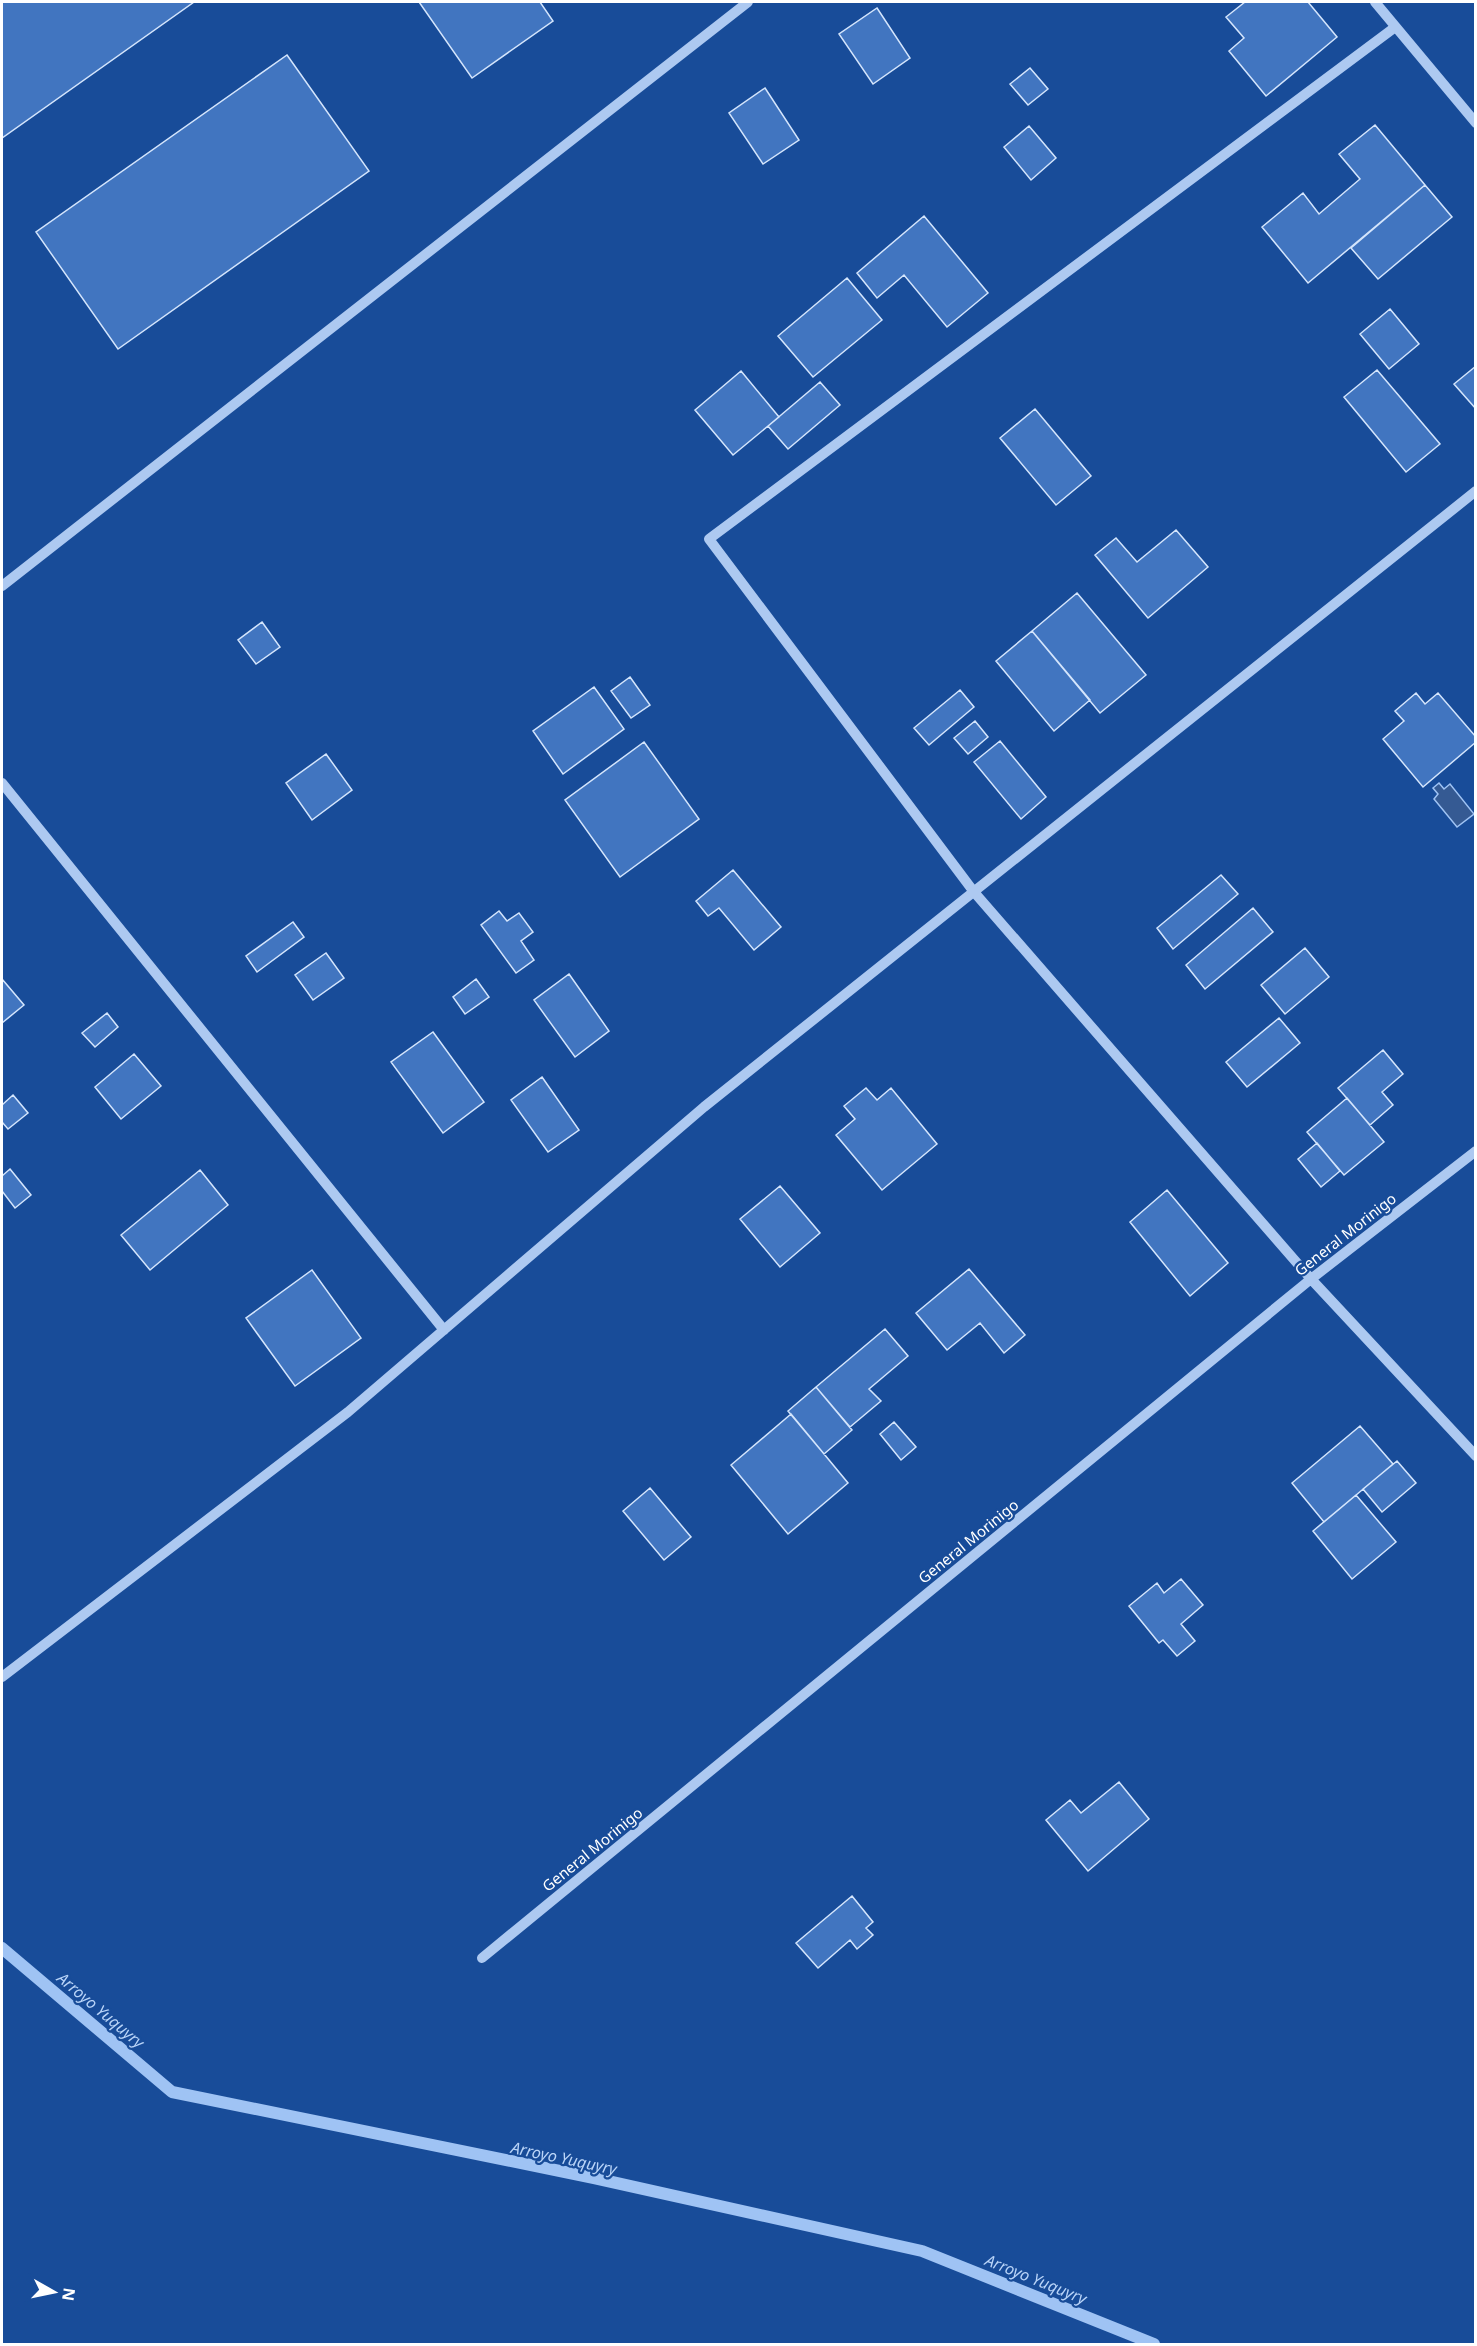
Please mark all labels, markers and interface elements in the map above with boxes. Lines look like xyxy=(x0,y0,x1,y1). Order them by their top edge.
street label: General Morinigo xyxy=(1290,1188,1400,1280)
street label: General Morinigo xyxy=(914,1494,1022,1588)
street label: General Morinigo xyxy=(538,1802,646,1896)
water label: Arroyo Yuquyry xyxy=(52,1966,150,2054)
water label: Arroyo Yuquyry xyxy=(508,2136,620,2180)
water label: Arroyo Yuquyry xyxy=(981,2248,1091,2310)
north arrow xyxy=(24,2262,84,2322)
text: N xyxy=(57,2286,81,2302)

